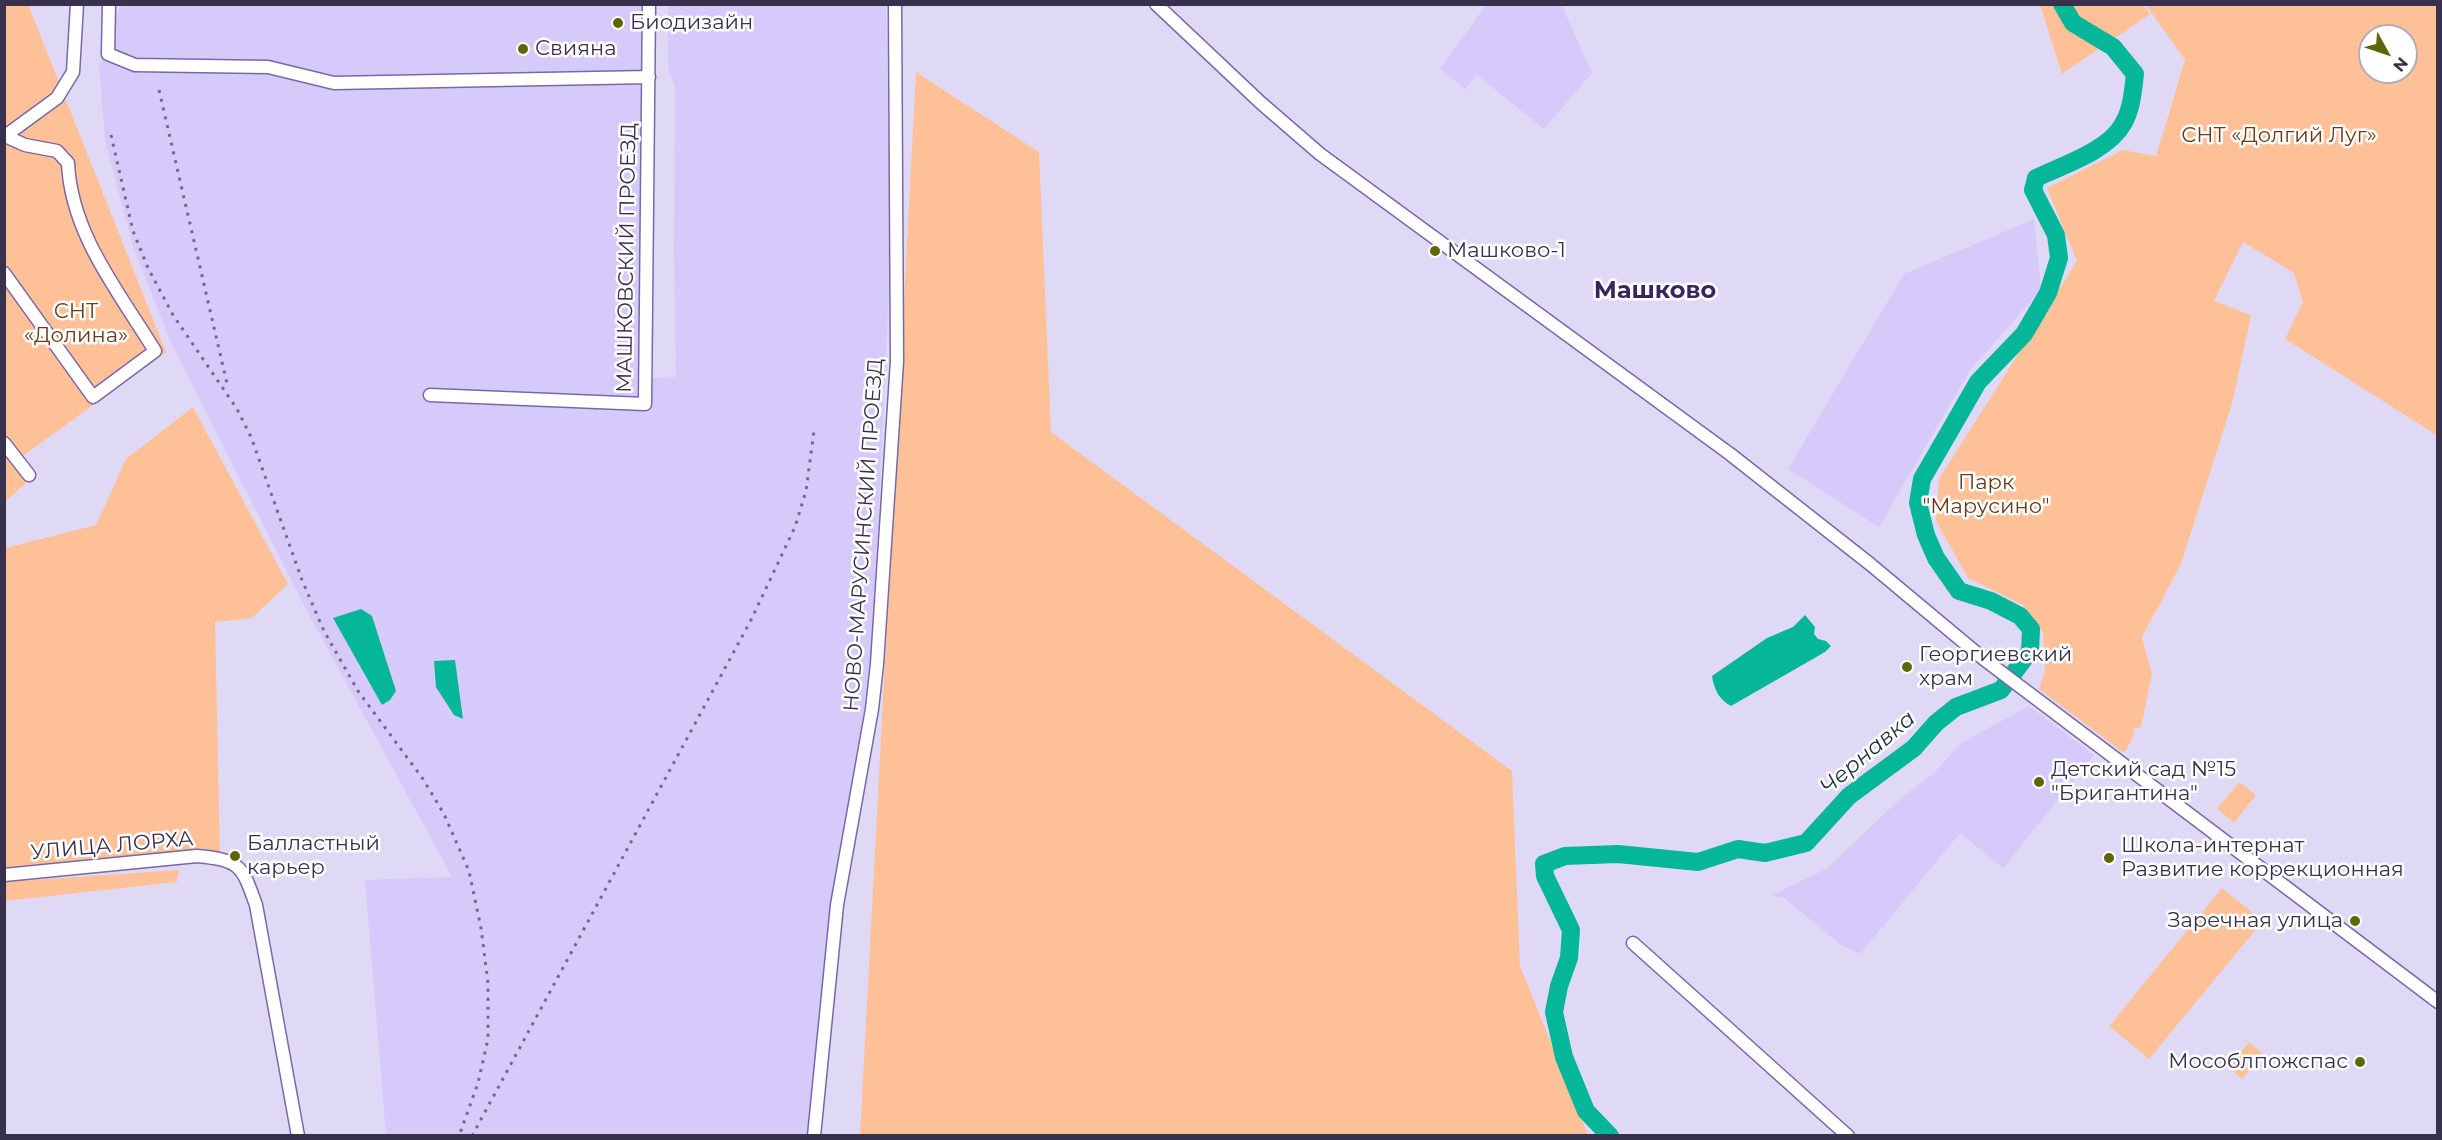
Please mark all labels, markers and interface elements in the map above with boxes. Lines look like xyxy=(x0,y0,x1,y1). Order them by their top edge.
place label: Биодизайн xyxy=(630,10,753,36)
marker: Биодизайн xyxy=(611,16,625,30)
north arrow xyxy=(2358,24,2418,84)
place label: Свияна xyxy=(535,36,616,62)
marker: Свияна xyxy=(516,42,530,56)
text: N xyxy=(2389,54,2412,76)
street label: МАШКОВСКИЙ ПРОЕЗД xyxy=(612,123,642,393)
park label: СНТ «Долгий Луг» xyxy=(2181,123,2377,149)
place label: Машково-1 xyxy=(1447,238,1566,264)
marker: Машково-1 xyxy=(1428,244,1442,258)
district label: Машково xyxy=(1594,277,1716,305)
park label: СНТ «Долина» xyxy=(24,299,128,349)
street label: НОВО-МАРУСИНСКИЙ ПРОЕЗД xyxy=(839,358,889,712)
park label: Парк "Марусино" xyxy=(1922,470,2050,520)
place label: Георгиевский храм xyxy=(1919,642,2072,692)
marker: Георгиевский храм xyxy=(1900,660,1914,674)
water label: Чернавка xyxy=(1815,706,1921,800)
place label: Детский сад №15 "Бригантина" xyxy=(2051,757,2236,807)
marker: Детский сад №15 "Бригантина" xyxy=(2032,775,2046,789)
street label: УЛИЦА ЛОРХА xyxy=(30,826,194,866)
place label: Балластный карьер xyxy=(247,831,380,881)
place label: Школа-интернат Развитие коррекционная xyxy=(2121,833,2404,883)
marker: Балластный карьер xyxy=(228,849,242,863)
marker: Школа-интернат Развитие коррекционная xyxy=(2102,851,2116,865)
place label: Заречная улица xyxy=(2168,908,2343,934)
marker: Заречная улица xyxy=(2348,914,2362,928)
place label: Мособлпожспас xyxy=(2168,1049,2348,1075)
marker: Мособлпожспас xyxy=(2353,1055,2367,1069)

